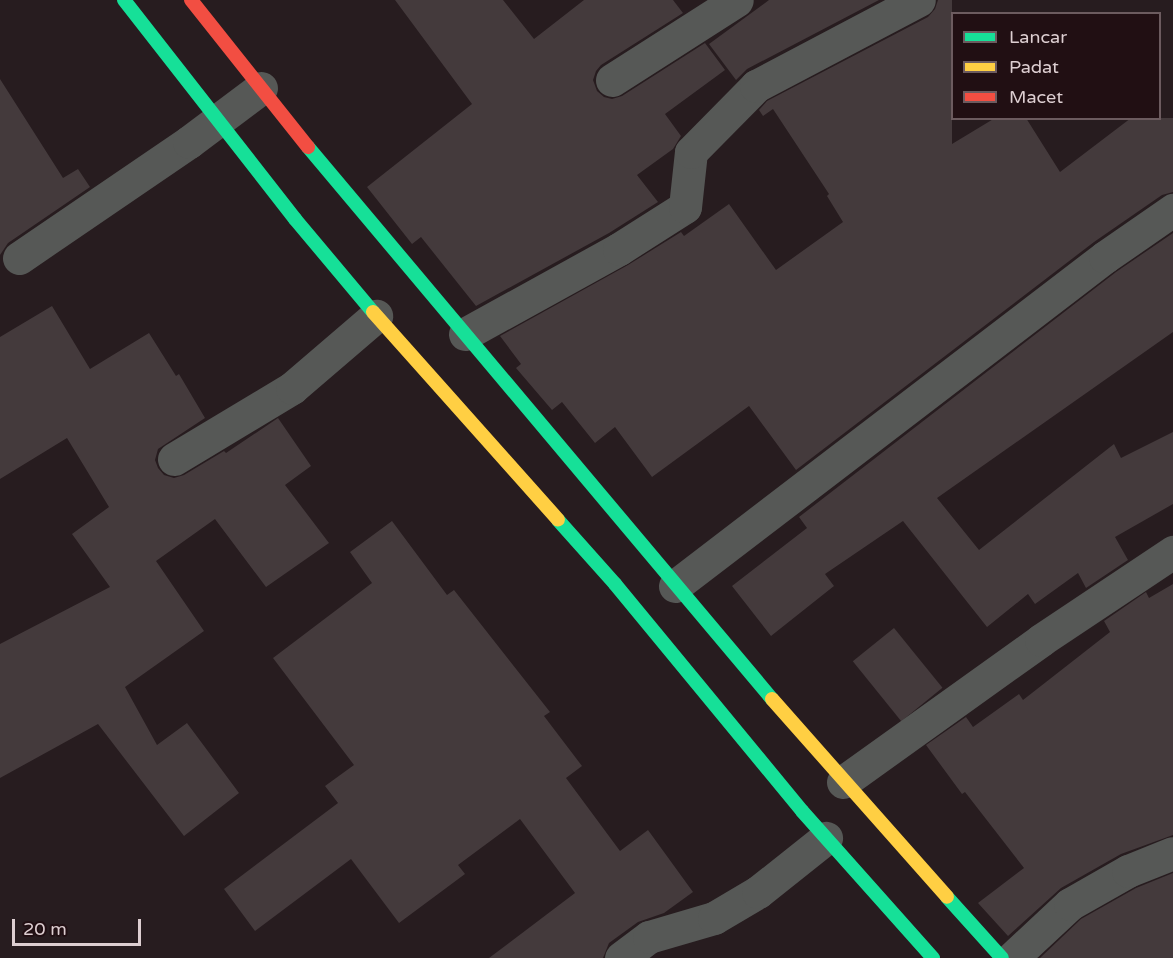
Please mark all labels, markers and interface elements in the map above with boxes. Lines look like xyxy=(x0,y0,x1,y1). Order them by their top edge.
legend xyxy=(951,12,1161,120)
text: Lancar xyxy=(1009,26,1067,48)
text: Padat xyxy=(1009,56,1059,78)
text: Macet xyxy=(1009,86,1063,108)
scale bar xyxy=(15,907,144,945)
text: 20 m xyxy=(23,918,67,940)

